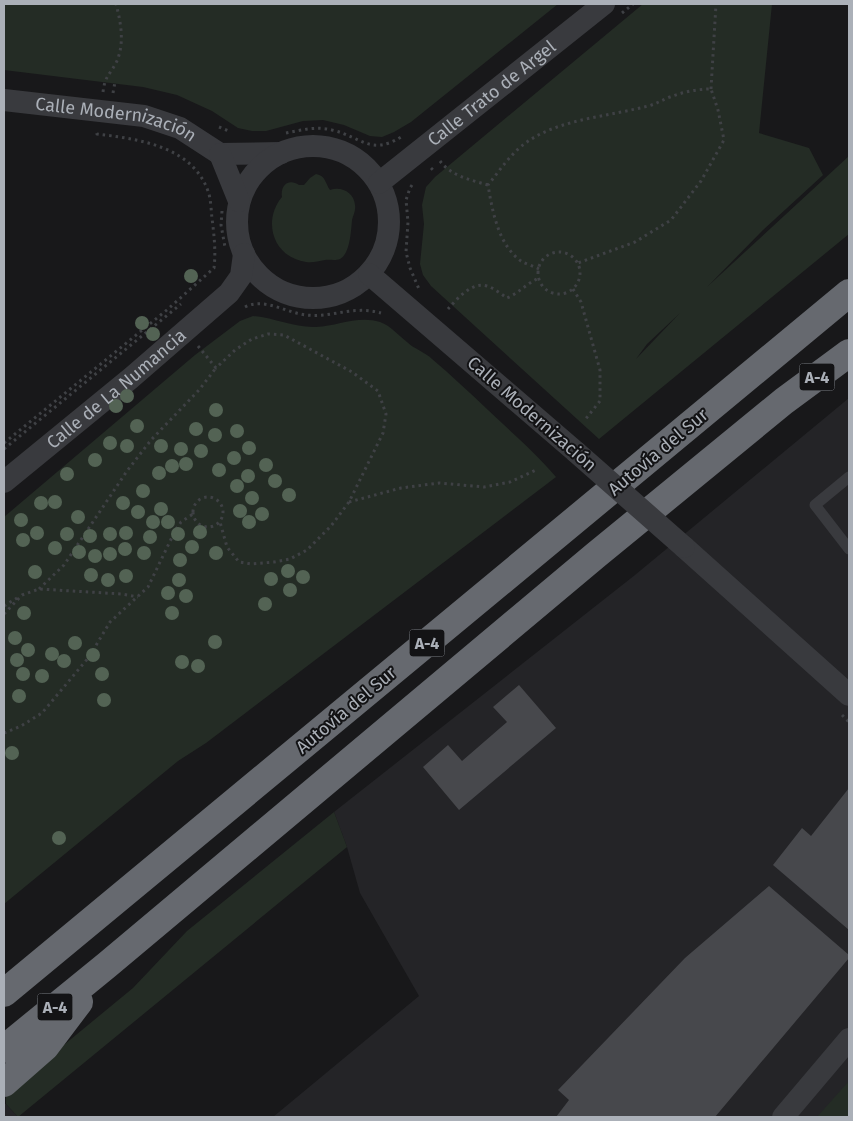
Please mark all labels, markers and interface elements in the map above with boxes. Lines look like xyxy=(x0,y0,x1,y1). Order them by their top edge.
street label: Calle Trato de Argel xyxy=(423,36,560,151)
street label: Calle Modernización xyxy=(34,93,201,147)
street label: Calle de La Numancia xyxy=(42,324,191,454)
street label: Calle Modernización xyxy=(463,352,601,476)
road number: A-4 xyxy=(800,364,834,391)
street label: Autovía del Sur xyxy=(604,404,713,500)
road number: A-4 xyxy=(410,630,444,656)
street label: Autovía del Sur xyxy=(292,662,401,758)
road number: A-4 xyxy=(38,994,72,1020)

